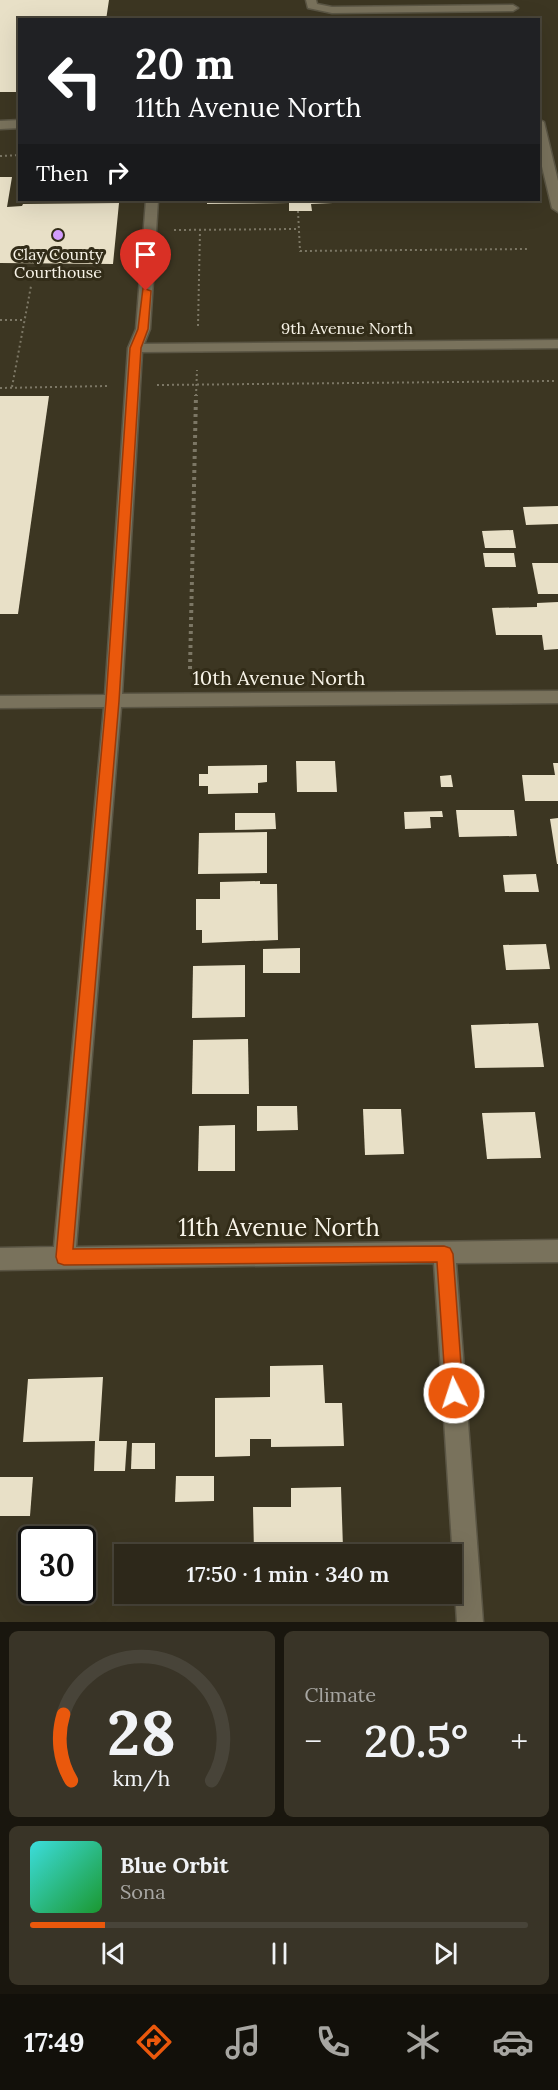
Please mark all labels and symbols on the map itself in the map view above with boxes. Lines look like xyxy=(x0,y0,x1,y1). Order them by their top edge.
marker: Clay County Courthouse xyxy=(51,228,65,242)
pin xyxy=(120,229,171,291)
place label: Clay County Courthouse xyxy=(13,244,104,282)
street label: 9th Avenue North xyxy=(281,318,413,338)
street label: 10th Avenue North xyxy=(192,665,366,690)
street label: 11th Avenue North xyxy=(178,1212,380,1243)
position arrow xyxy=(422,1361,486,1425)
speed limit sign: 30 xyxy=(18,1526,96,1604)

